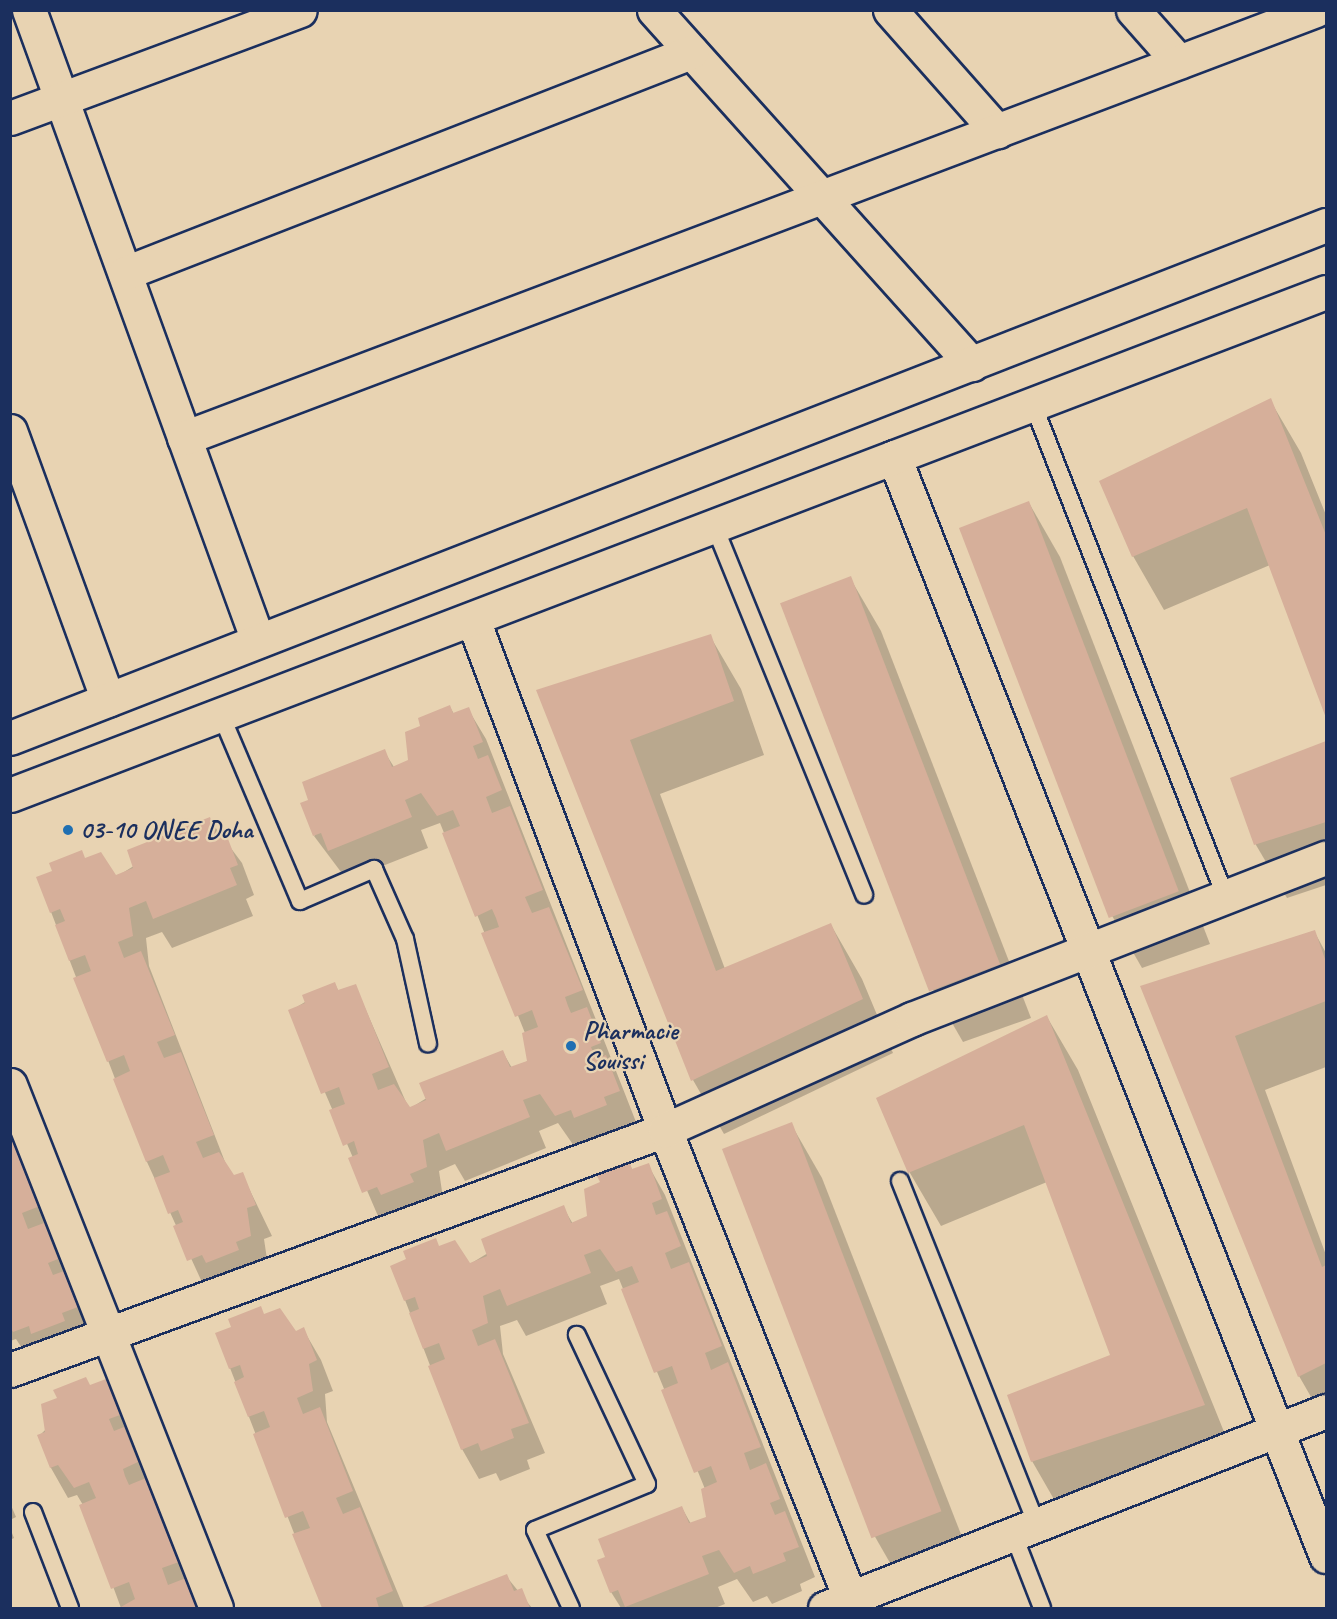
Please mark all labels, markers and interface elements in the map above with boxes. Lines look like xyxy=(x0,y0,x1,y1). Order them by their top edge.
place label: 03-10 ONEE Doha xyxy=(80,814,253,846)
marker: 03-10 ONEE Doha xyxy=(61,823,75,837)
place label: Pharmacie Souissi xyxy=(583,1015,677,1076)
marker: Pharmacie Souissi xyxy=(564,1039,578,1053)

